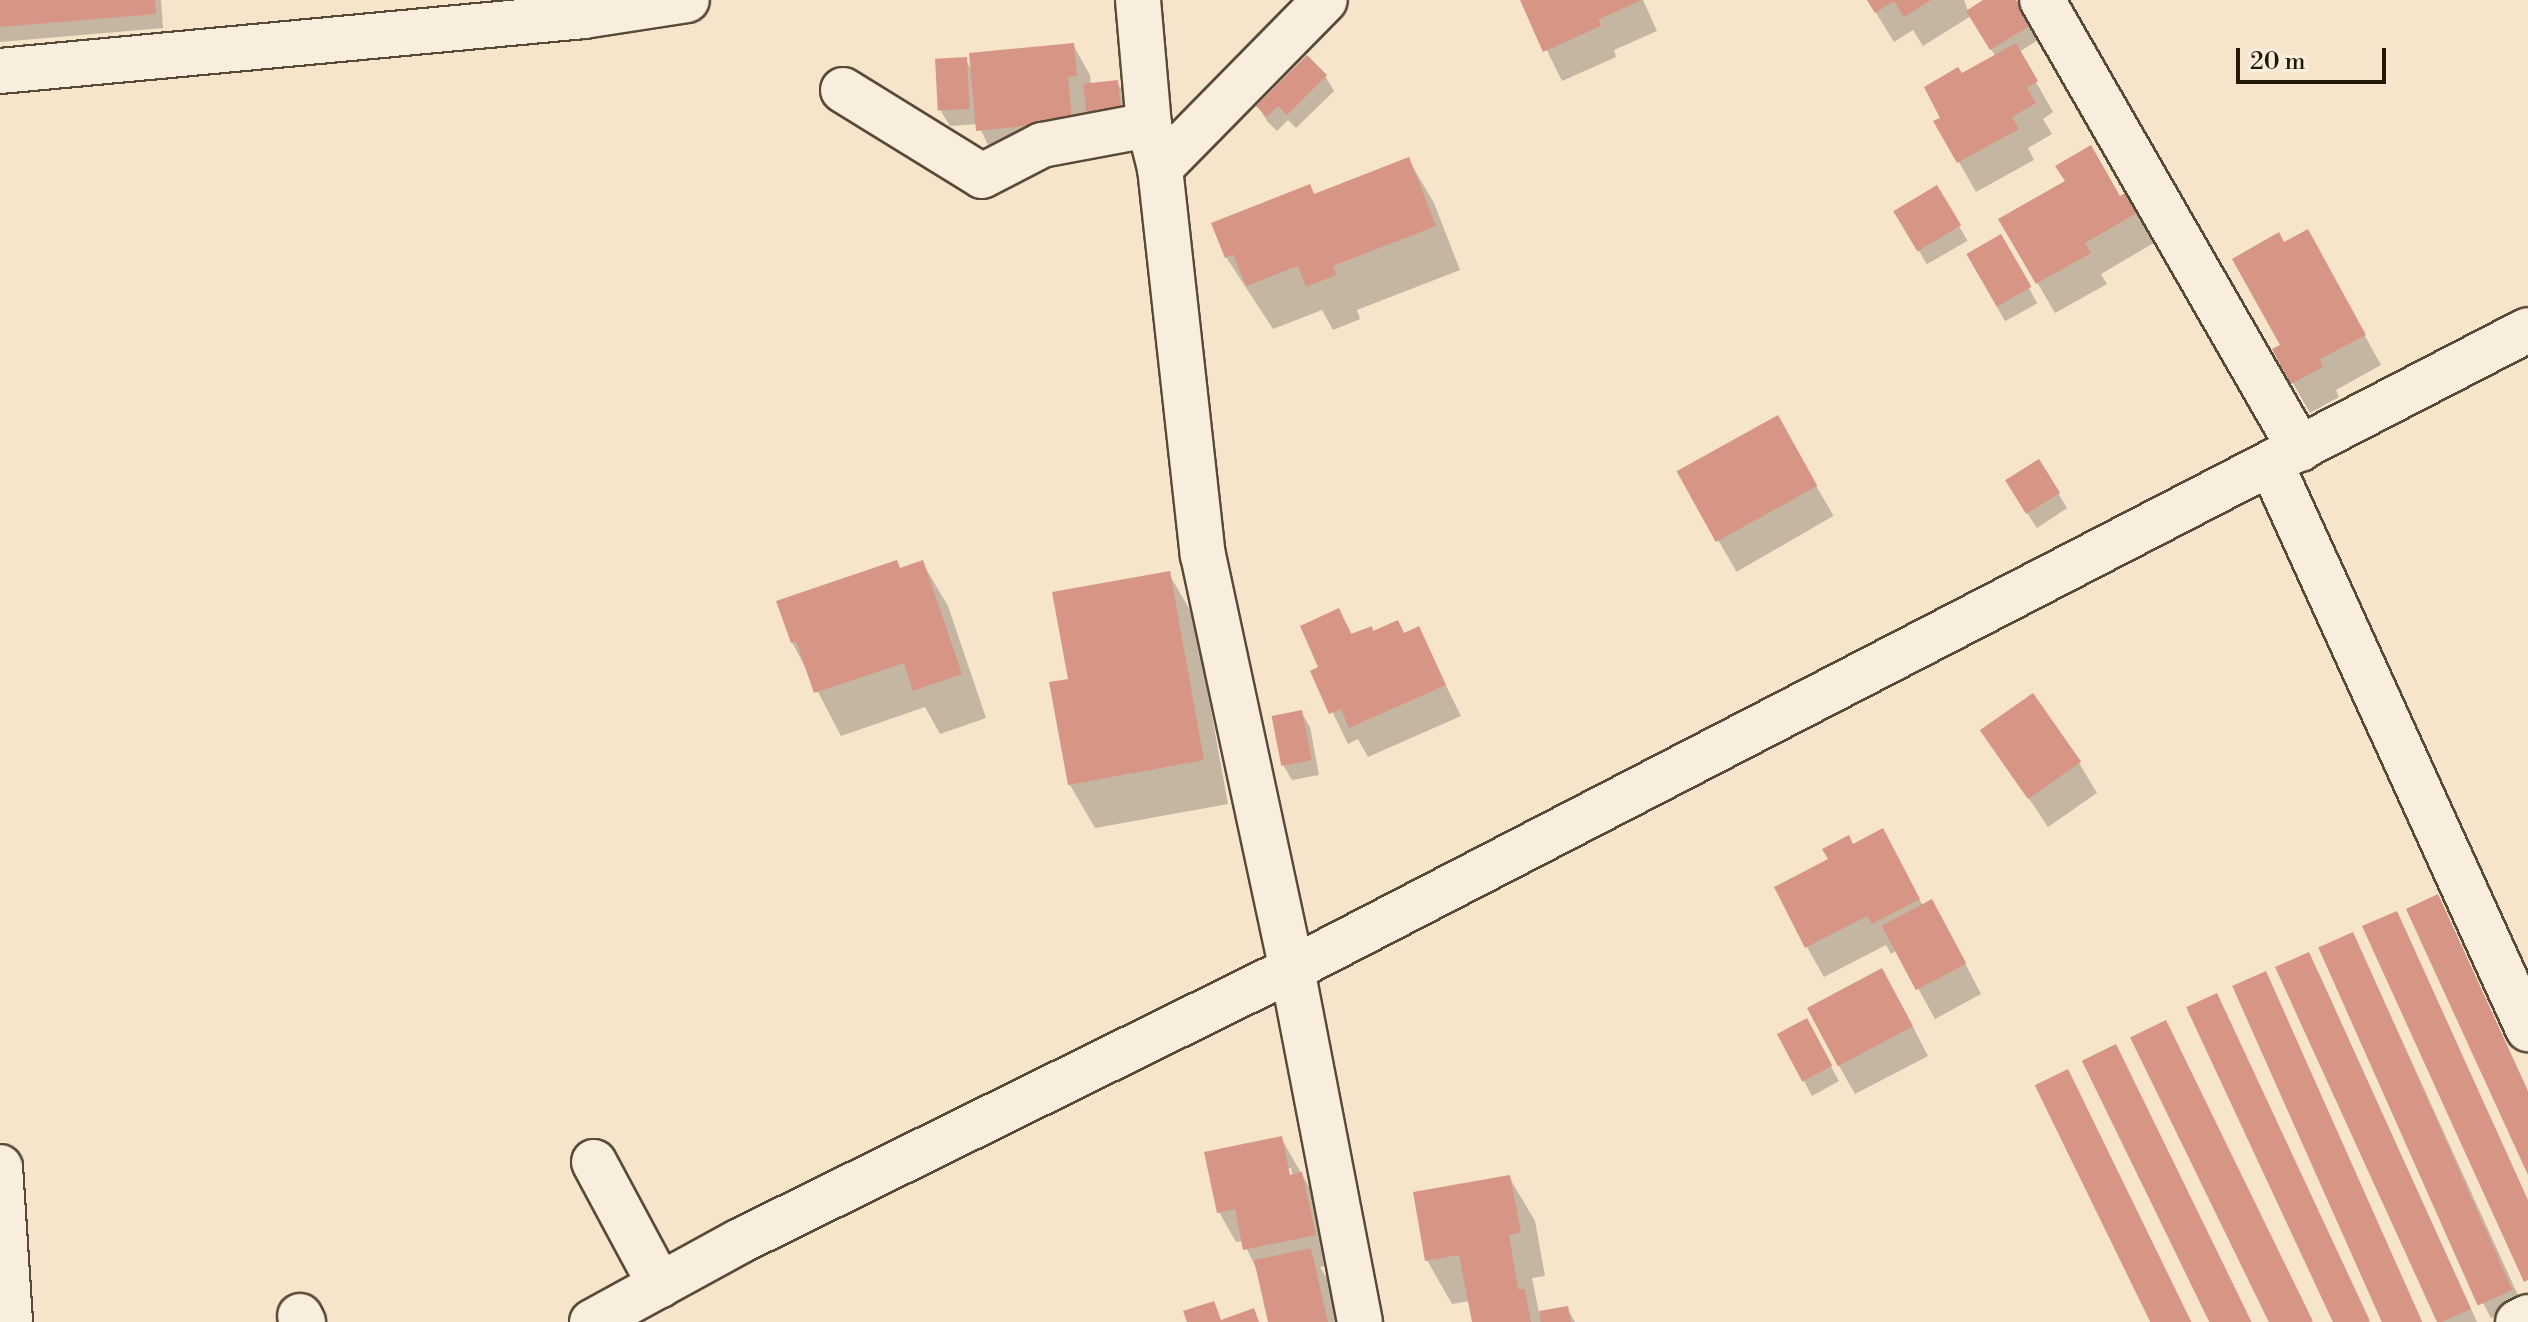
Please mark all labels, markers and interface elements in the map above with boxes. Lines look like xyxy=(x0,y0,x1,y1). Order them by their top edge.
scale bar xyxy=(2240,32,2390,82)
text: 20 m xyxy=(2250,47,2306,77)

